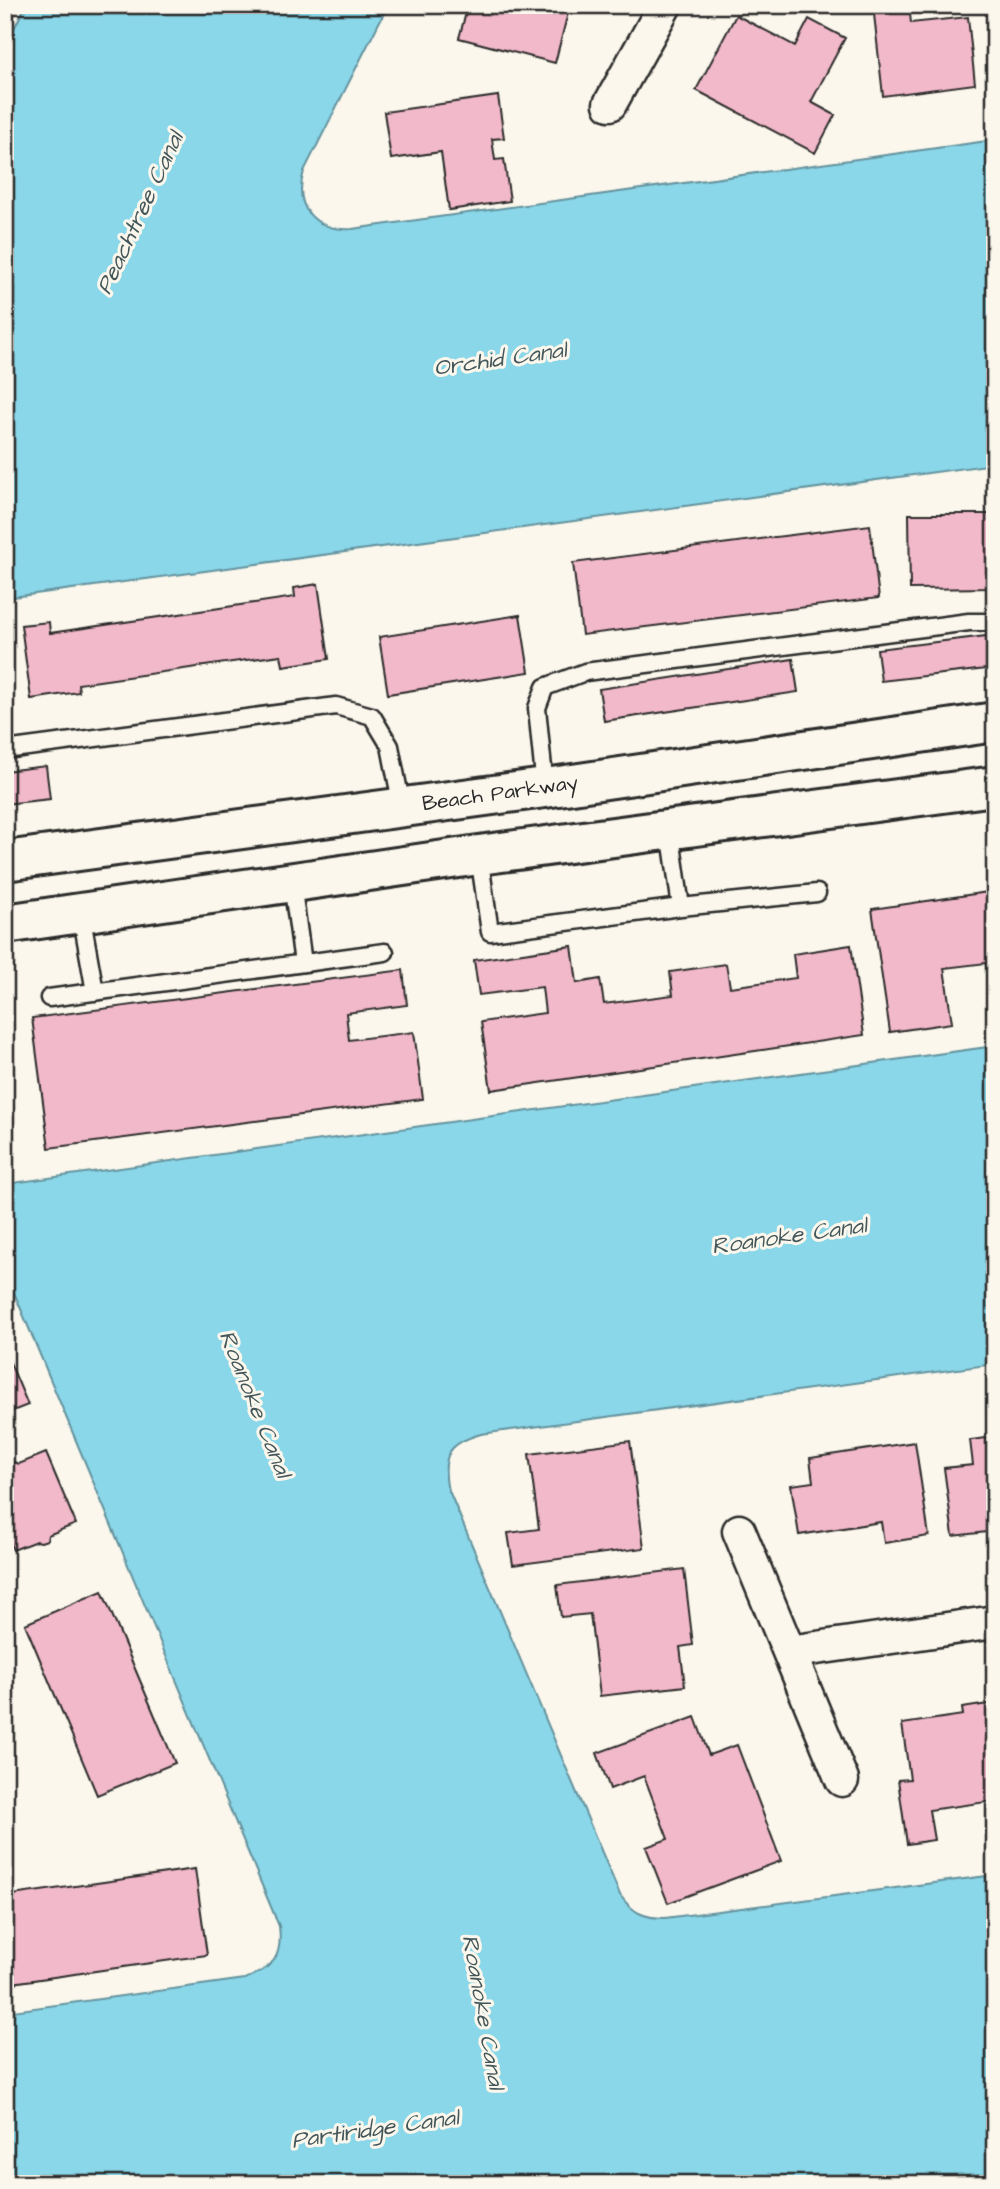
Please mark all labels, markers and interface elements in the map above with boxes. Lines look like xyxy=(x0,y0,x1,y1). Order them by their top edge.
water label: Peachtree Canal xyxy=(88,124,193,299)
water label: Orchid Canal xyxy=(432,333,572,384)
street label: Beach Parkway xyxy=(420,768,580,820)
water label: Roanoke Canal xyxy=(710,1209,872,1263)
water label: Roanoke Canal xyxy=(211,1326,300,1485)
water label: Roanoke Canal xyxy=(454,1932,513,2095)
water label: Partiridge Canal xyxy=(290,2101,464,2158)

